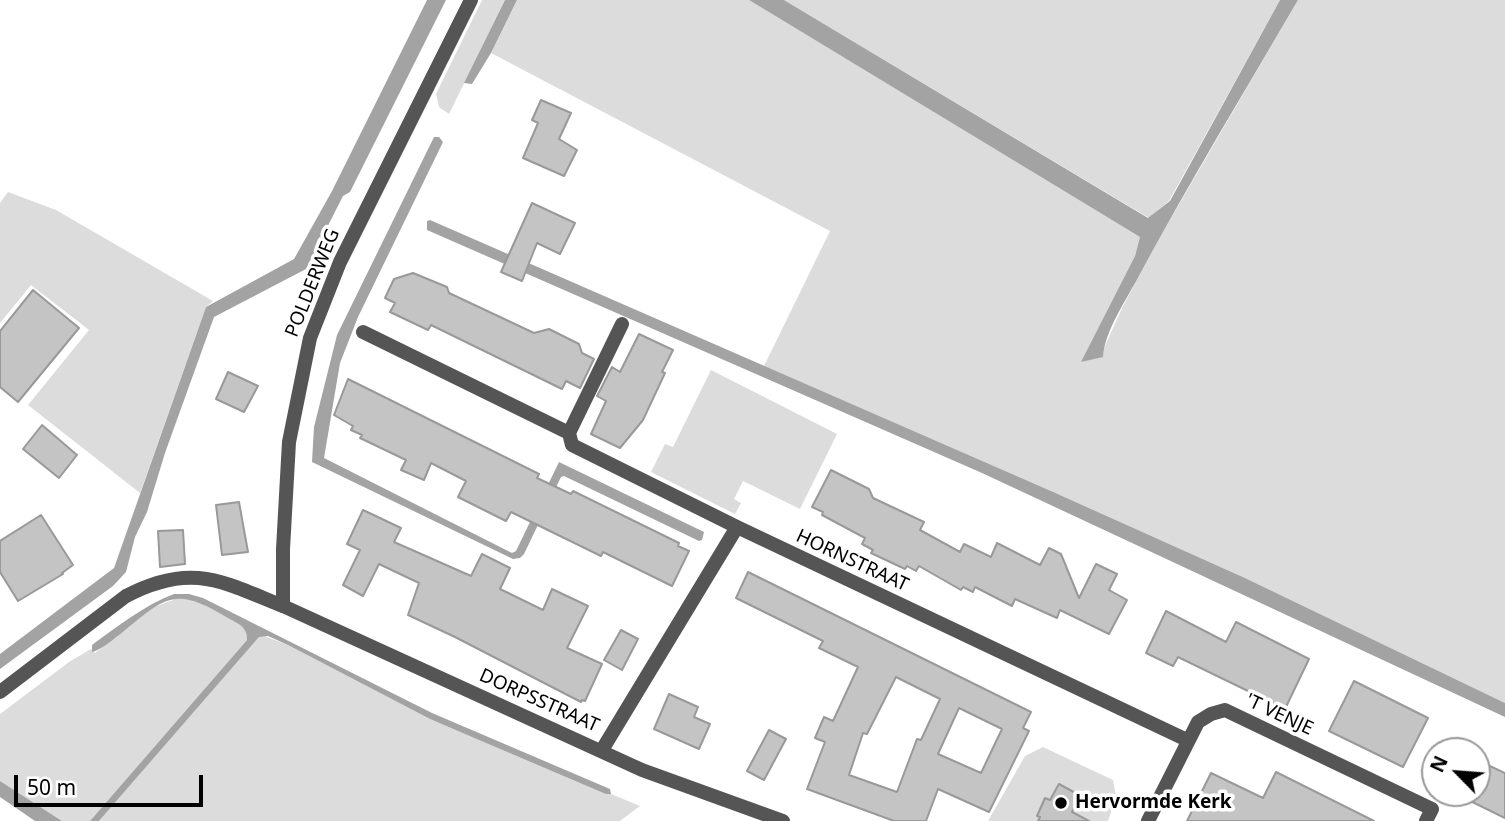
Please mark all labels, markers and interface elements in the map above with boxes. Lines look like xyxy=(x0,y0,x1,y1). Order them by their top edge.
street label: POLDERWEG xyxy=(281,226,345,340)
street label: HORNSTRAAT xyxy=(792,525,912,597)
street label: DORPSSTRAAT xyxy=(476,664,602,738)
street label: 'T VENJE xyxy=(1241,689,1317,741)
north arrow xyxy=(1421,737,1491,807)
text: N xyxy=(1424,751,1454,776)
scale bar xyxy=(18,762,206,806)
text: 50 m xyxy=(27,773,76,801)
place label: Hervormde Kerk xyxy=(1075,792,1232,814)
marker: Hervormde Kerk xyxy=(1053,795,1069,811)

